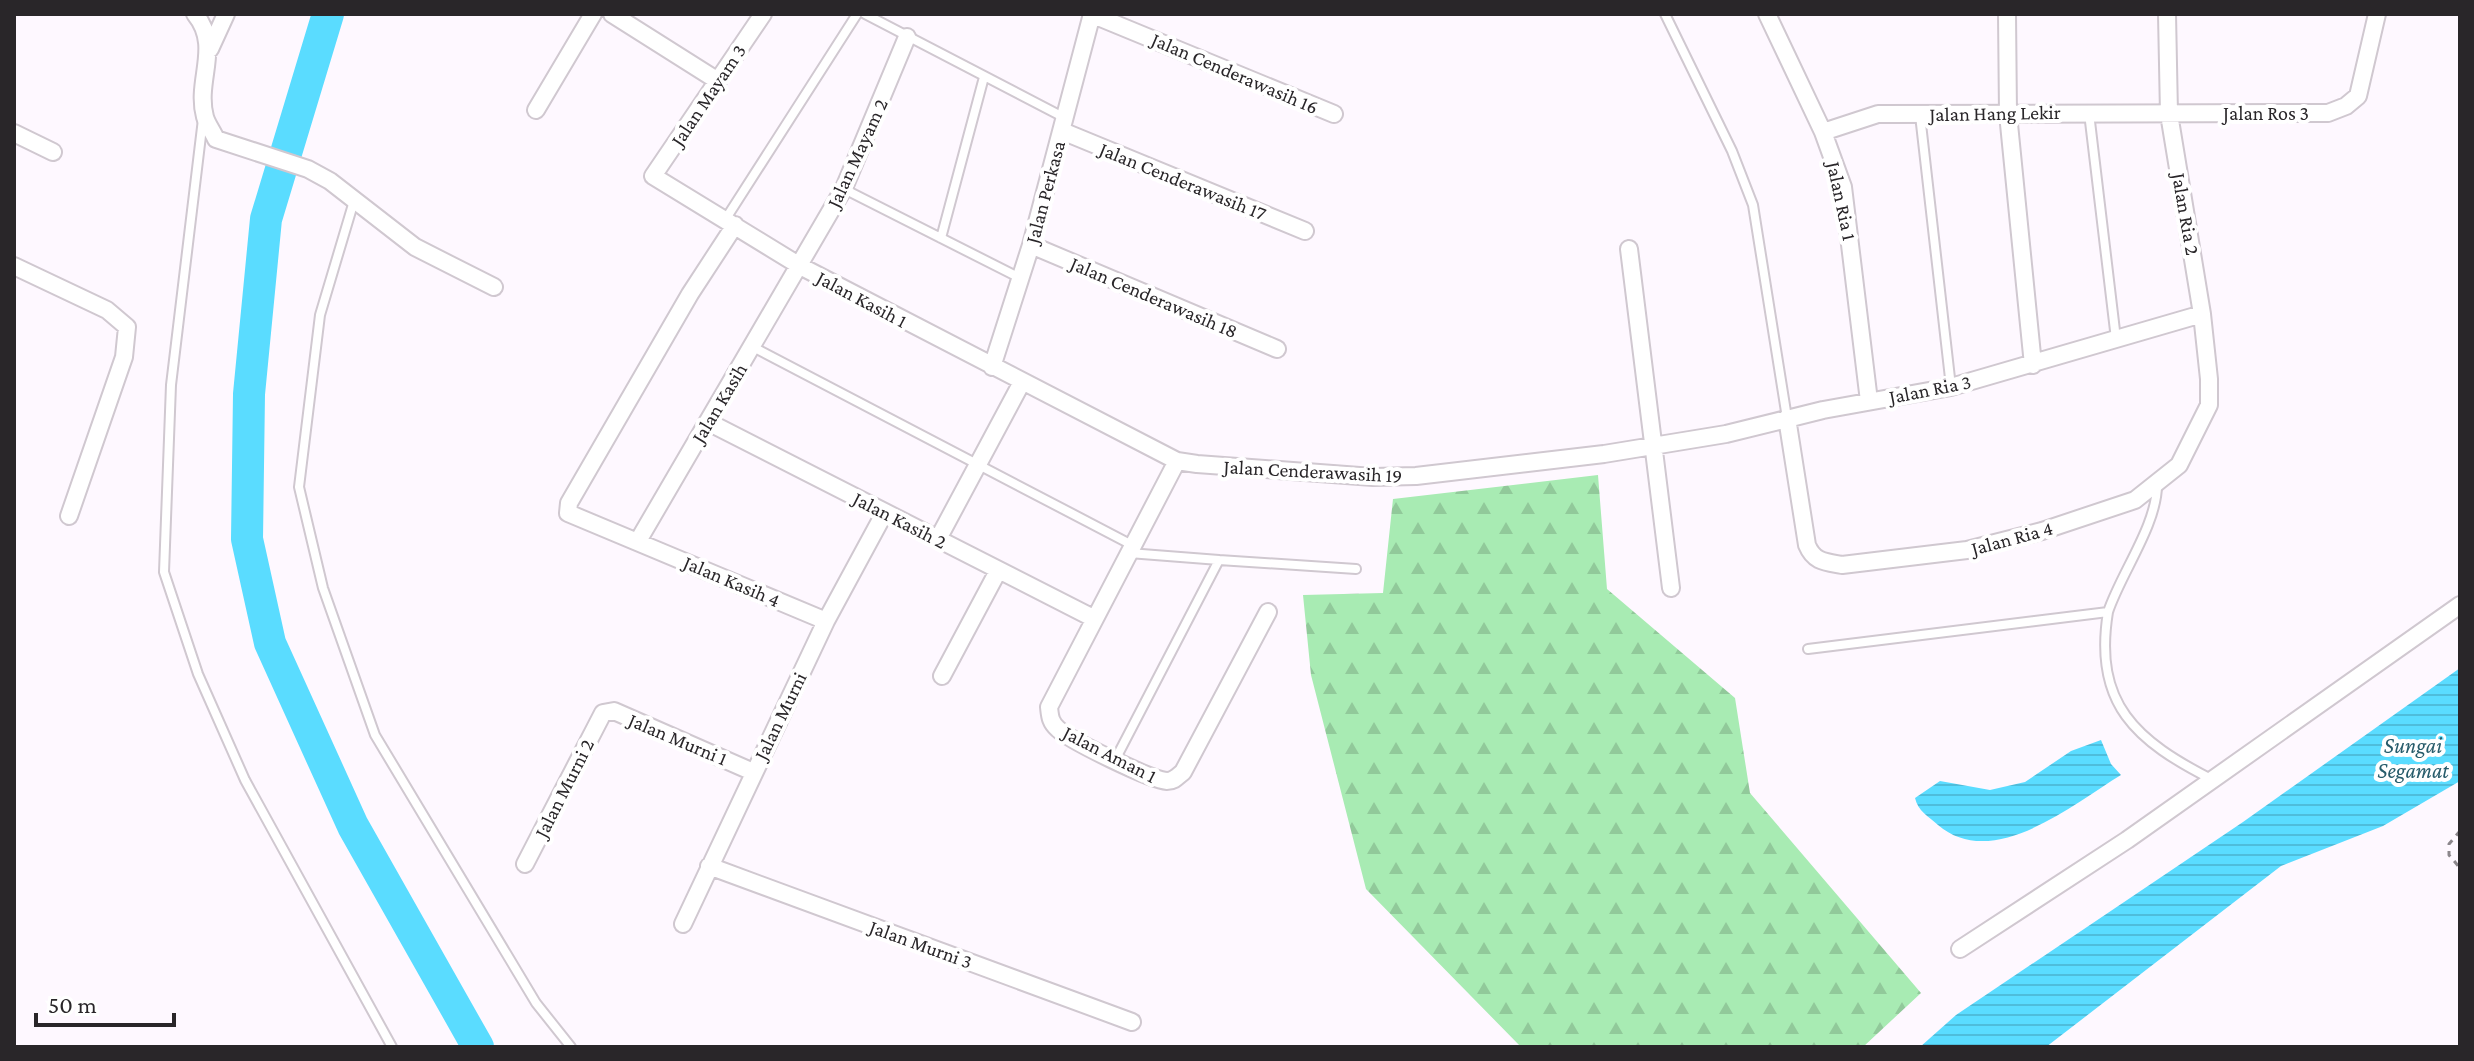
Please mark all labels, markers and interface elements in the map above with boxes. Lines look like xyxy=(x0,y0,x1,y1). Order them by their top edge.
street label: Jalan Cenderawasih 16 xyxy=(1146,27,1322,119)
street label: Jalan Mayam 3 xyxy=(665,40,751,152)
street label: Jalan Mayam 2 xyxy=(821,95,893,213)
street label: Jalan Hang Lekir xyxy=(1927,101,2061,126)
street label: Jalan Ros 3 xyxy=(2221,102,2309,125)
street label: Jalan Cenderawasih 17 xyxy=(1094,137,1270,225)
street label: Jalan Perkasa xyxy=(1020,138,1070,248)
street label: Jalan Ria 1 xyxy=(1822,158,1861,243)
street label: Jalan Ria 2 xyxy=(2167,169,2204,257)
street label: Jalan Cenderawasih 18 xyxy=(1065,251,1241,343)
street label: Jalan Kasih 1 xyxy=(811,265,911,333)
street label: Jalan Kasih xyxy=(686,359,752,449)
street label: Jalan Ria 3 xyxy=(1885,370,1973,409)
street label: Jalan Cenderawasih 19 xyxy=(1221,455,1403,488)
street label: Jalan Kasih 2 xyxy=(847,486,950,554)
street label: Jalan Ria 4 xyxy=(1967,517,2056,561)
street label: Jalan Kasih 4 xyxy=(678,550,783,612)
street label: Jalan Murni xyxy=(749,669,811,766)
street label: Jalan Murni 1 xyxy=(623,708,731,771)
street label: Jalan Aman 1 xyxy=(1057,720,1160,788)
water label: Sungai Segamat xyxy=(2377,733,2449,783)
street label: Jalan Murni 2 xyxy=(529,735,599,843)
street label: Jalan Murni 3 xyxy=(864,915,975,974)
scale bar xyxy=(36,977,174,1027)
text: 50 m xyxy=(48,991,97,1018)

